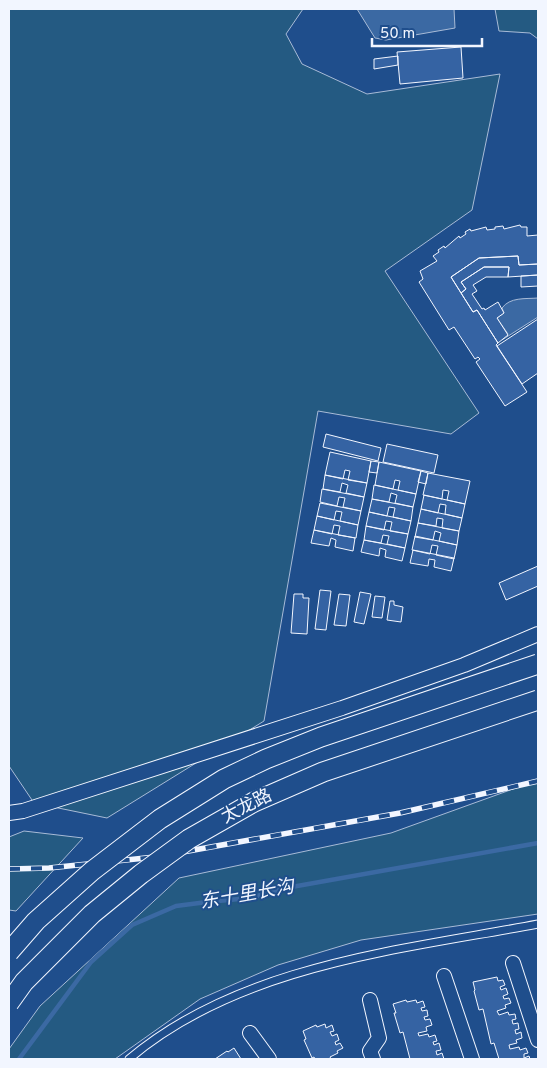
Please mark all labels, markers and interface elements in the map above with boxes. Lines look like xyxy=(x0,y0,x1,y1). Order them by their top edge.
scale bar xyxy=(372,15,482,47)
text: 50 m xyxy=(380,25,415,44)
street label: 太龙路 xyxy=(218,784,276,830)
water label: 东十里长沟 xyxy=(198,875,298,915)

